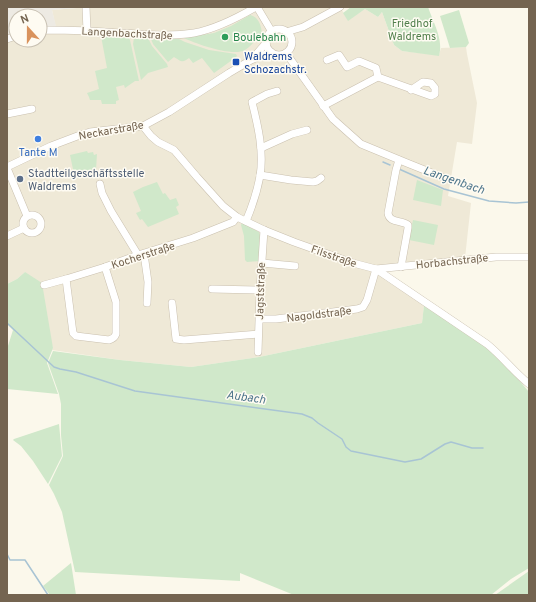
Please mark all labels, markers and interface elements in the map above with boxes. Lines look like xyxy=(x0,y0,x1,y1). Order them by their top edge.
north arrow xyxy=(8,8,48,48)
text: N xyxy=(19,12,31,28)
park label: Friedhof Waldrems xyxy=(388,17,436,44)
street label: Langenbachstraße xyxy=(81,25,173,43)
place label: Boulebahn xyxy=(233,31,286,45)
marker: Boulebahn xyxy=(220,32,230,42)
place label: Waldrems Schozachstr. xyxy=(244,50,307,77)
marker: Waldrems Schozachstr. xyxy=(231,57,241,67)
street label: Neckarstraße xyxy=(78,118,145,144)
marker: Tante M xyxy=(33,134,43,144)
place label: Tante M xyxy=(18,146,58,160)
water label: Langenbach xyxy=(421,163,487,199)
place label: Stadtteilgeschäftsstelle Waldrems xyxy=(28,167,145,194)
marker: Stadtteilgeschäftsstelle Waldrems xyxy=(15,174,25,184)
street label: Kocherstraße xyxy=(110,239,177,273)
street label: Filsstraße xyxy=(309,243,359,271)
street label: Horbachstraße xyxy=(415,251,489,273)
street label: Jagststraße xyxy=(253,262,269,320)
street label: Nagoldstraße xyxy=(286,304,352,326)
water label: Aubach xyxy=(225,387,267,409)

